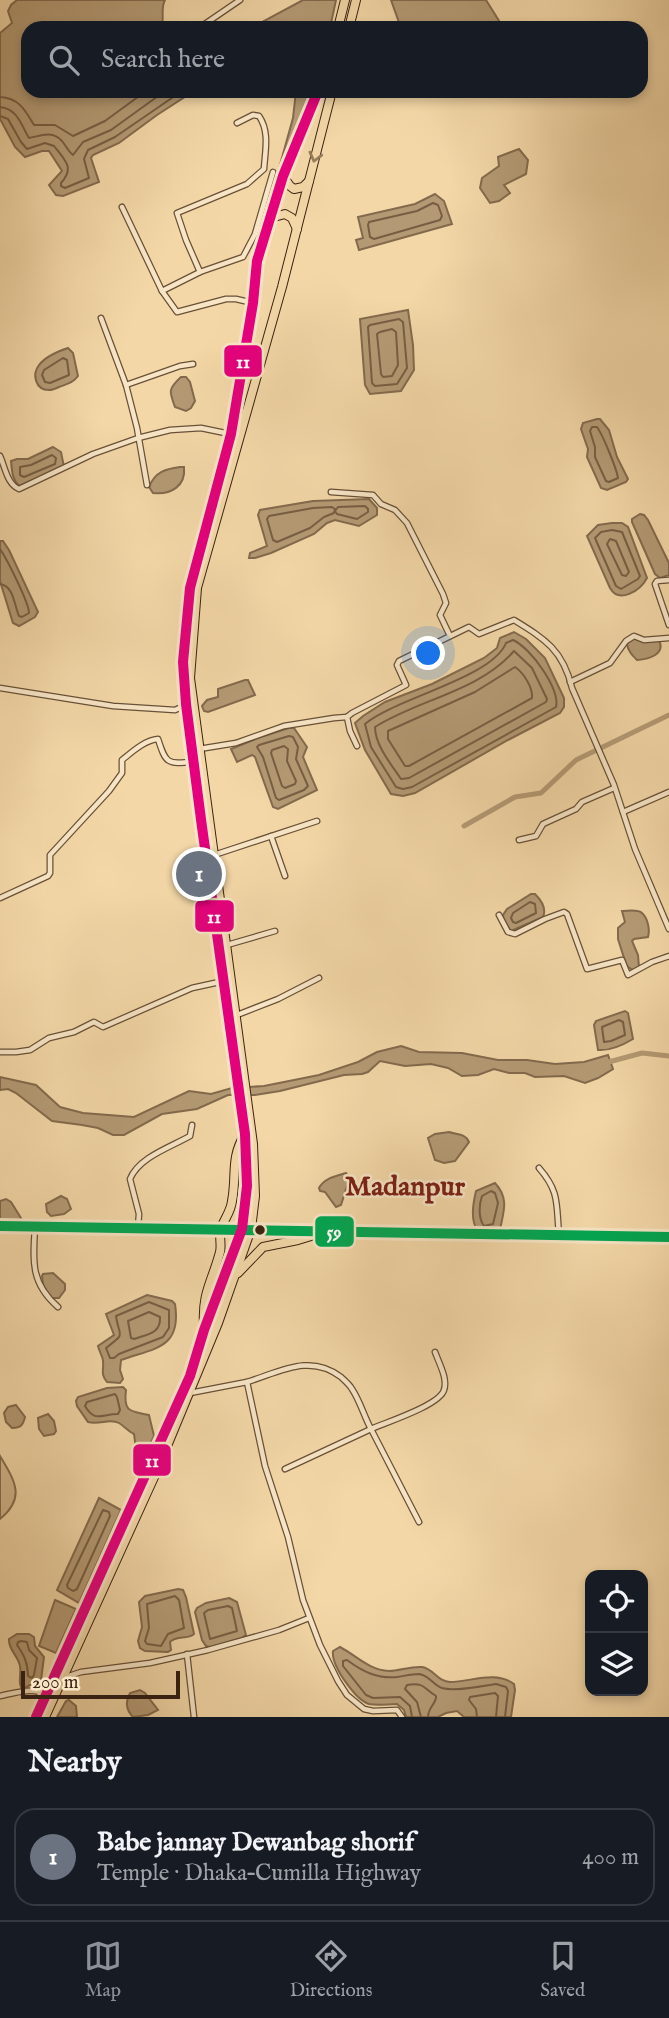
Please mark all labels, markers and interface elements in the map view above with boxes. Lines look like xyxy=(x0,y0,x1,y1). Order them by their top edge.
search box xyxy=(21,21,648,98)
icon: search xyxy=(45,41,83,79)
text: Search here xyxy=(101,43,225,76)
one-way arrow xyxy=(309,151,323,163)
line badge: 11 xyxy=(223,344,263,378)
text: 11 xyxy=(236,351,250,375)
your location xyxy=(411,636,445,670)
pin: 1 xyxy=(176,848,222,900)
line badge: 11 xyxy=(194,899,235,933)
text: 11 xyxy=(207,906,221,930)
district label: Madanpur xyxy=(345,1170,466,1205)
line badge: 59 xyxy=(314,1215,355,1248)
text: 59 xyxy=(326,1221,342,1245)
unlabelled marker xyxy=(253,1223,267,1237)
line badge: 11 xyxy=(132,1443,172,1477)
text: 11 xyxy=(145,1450,159,1474)
map controls xyxy=(585,1570,648,1696)
button: locate xyxy=(585,1570,648,1633)
button: layers xyxy=(585,1633,648,1696)
scale bar xyxy=(21,1668,180,1700)
text: 200 m xyxy=(32,1671,78,1695)
text: Nearby xyxy=(28,1744,121,1782)
text: Babe jannay Dewanbag shorif xyxy=(97,1826,414,1859)
text: 1 xyxy=(49,1843,57,1872)
text: 400 m xyxy=(582,1843,639,1872)
text: Temple · Dhaka–Cumilla Highway xyxy=(97,1859,421,1888)
tab: Map xyxy=(84,1937,122,2003)
tab: Directions xyxy=(290,1937,372,2003)
tab: Saved xyxy=(540,1937,585,2003)

